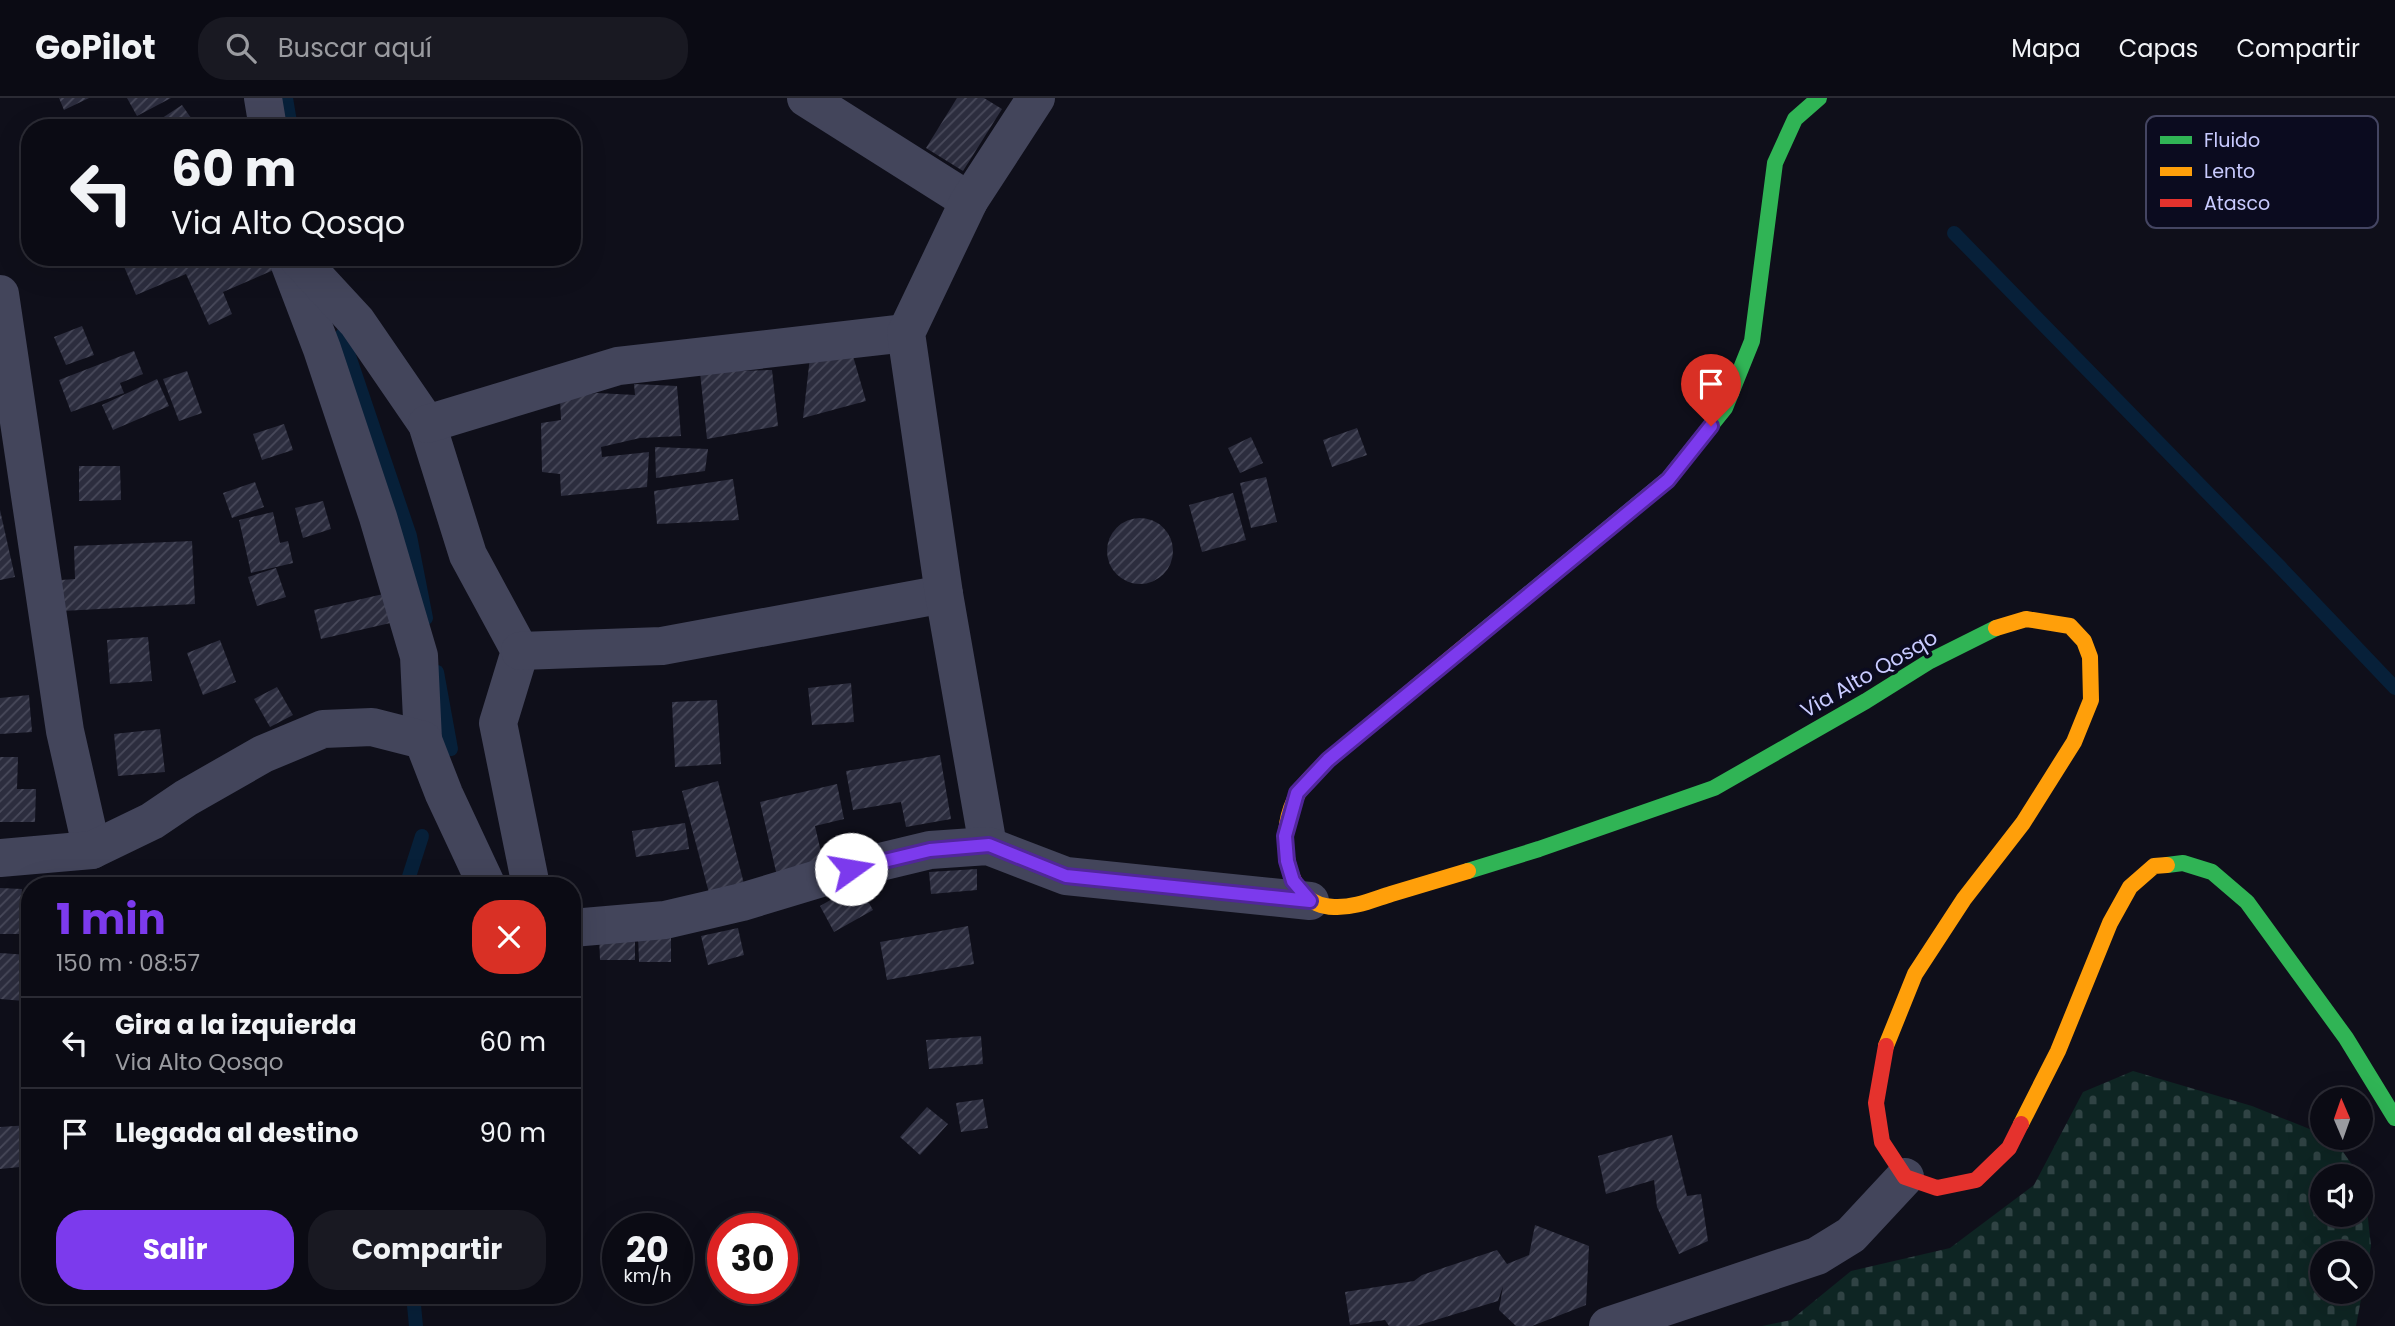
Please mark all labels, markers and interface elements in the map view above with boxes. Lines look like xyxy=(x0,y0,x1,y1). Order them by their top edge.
search box xyxy=(198,17,688,80)
text: GoPilot xyxy=(35,24,156,71)
icon: search xyxy=(222,29,260,67)
text: Buscar aquí xyxy=(278,30,432,66)
text: Mapa xyxy=(2011,32,2081,65)
text: Capas xyxy=(2119,32,2198,65)
text: Compartir xyxy=(2236,32,2360,65)
legend xyxy=(2146,116,2378,228)
text: Fluido xyxy=(2204,127,2260,154)
text: 60 m xyxy=(171,135,296,203)
icon: left xyxy=(56,147,147,238)
text: Lento xyxy=(2204,158,2255,185)
text: Atasco xyxy=(2204,190,2270,217)
text: Via Alto Qosqo xyxy=(171,200,405,245)
pin xyxy=(1681,354,1741,426)
icon: arrive xyxy=(1692,365,1730,403)
street label: Via Alto Qosqo xyxy=(1795,623,1943,725)
position arrow xyxy=(814,832,888,906)
text: 1 min xyxy=(56,890,166,949)
button: close xyxy=(472,900,546,974)
text: 150 m · 08:57 xyxy=(56,947,200,979)
text: Gira a la izquierda xyxy=(115,1007,357,1043)
icon: left xyxy=(56,1024,94,1062)
text: 60 m xyxy=(479,1024,546,1060)
text: Via Alto Qosqo xyxy=(115,1046,283,1078)
north arrow xyxy=(2310,1087,2373,1150)
map controls xyxy=(2310,1087,2373,1304)
icon: arrive xyxy=(56,1115,94,1153)
text: Llegada al destino xyxy=(115,1115,359,1151)
text: 90 m xyxy=(480,1115,546,1151)
button: sound xyxy=(2310,1164,2373,1227)
button: Salir xyxy=(56,1210,294,1290)
button: Compartir xyxy=(308,1210,546,1290)
speed limit sign: 30 xyxy=(707,1213,798,1304)
text: 20 xyxy=(626,1225,669,1274)
button: search xyxy=(2310,1241,2373,1304)
text: km/h xyxy=(624,1263,671,1288)

